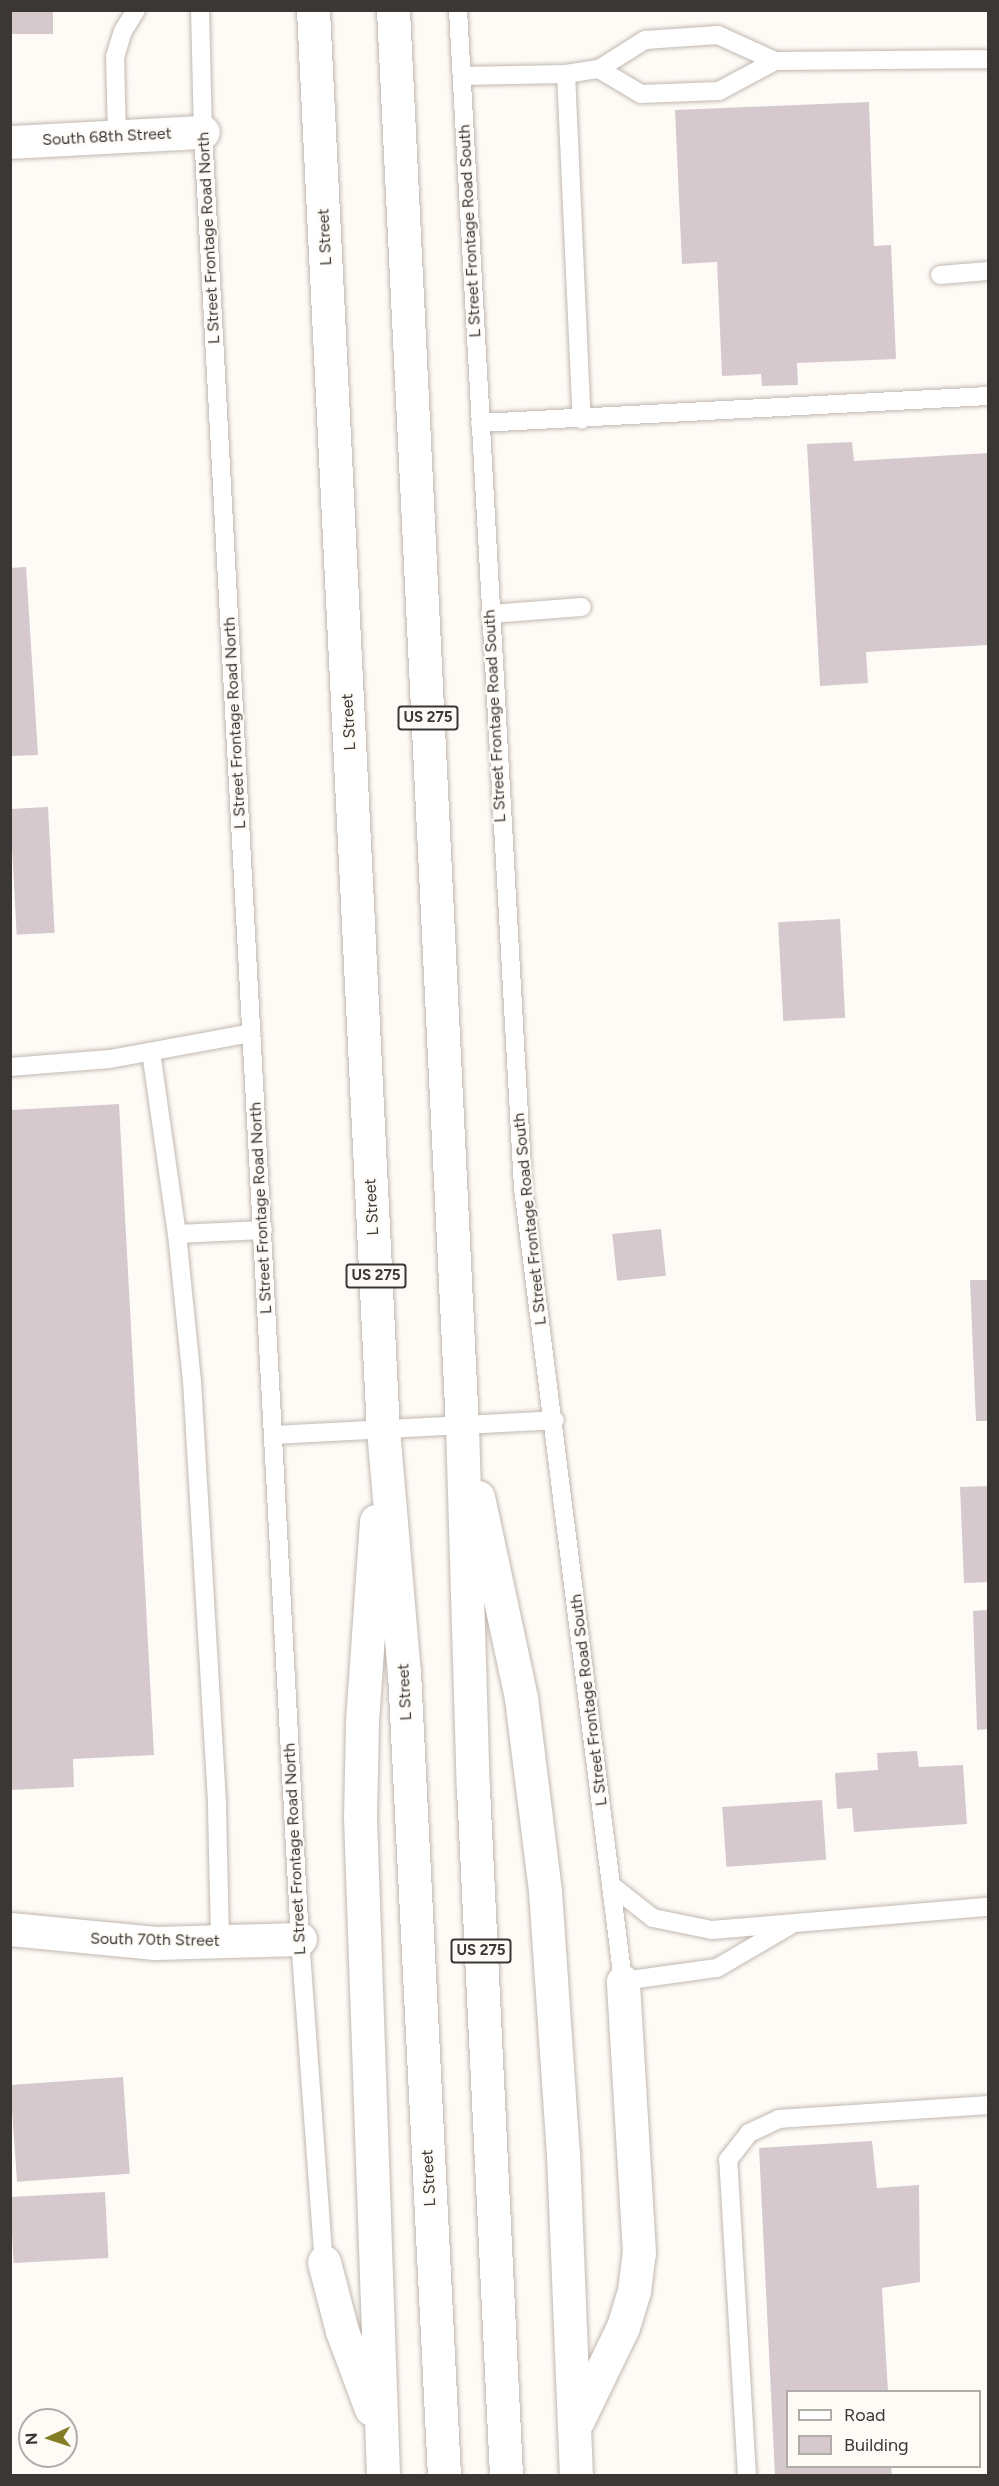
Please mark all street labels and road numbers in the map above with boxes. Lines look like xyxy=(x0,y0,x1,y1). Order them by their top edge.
street label: South 68th Street xyxy=(42,124,172,150)
street label: L Street Frontage Road South xyxy=(455,124,485,338)
street label: L Street Frontage Road North xyxy=(194,132,224,344)
street label: L Street xyxy=(314,208,336,266)
street label: L Street Frontage Road South xyxy=(480,609,510,823)
street label: L Street Frontage Road North xyxy=(220,617,250,829)
street label: L Street xyxy=(338,693,360,751)
road number: US 275 xyxy=(396,706,460,730)
street label: L Street Frontage Road North xyxy=(246,1102,276,1314)
street label: L Street Frontage Road South xyxy=(509,1112,551,1326)
street label: L Street xyxy=(361,1178,383,1236)
road number: US 275 xyxy=(344,1264,407,1288)
street label: L Street Frontage Road South xyxy=(566,1593,612,1807)
street label: L Street xyxy=(394,1663,416,1721)
street label: L Street Frontage Road North xyxy=(280,1743,310,1955)
street label: South 70th Street xyxy=(90,1929,220,1951)
road number: US 275 xyxy=(450,1939,512,1963)
street label: L Street xyxy=(418,2149,440,2207)

